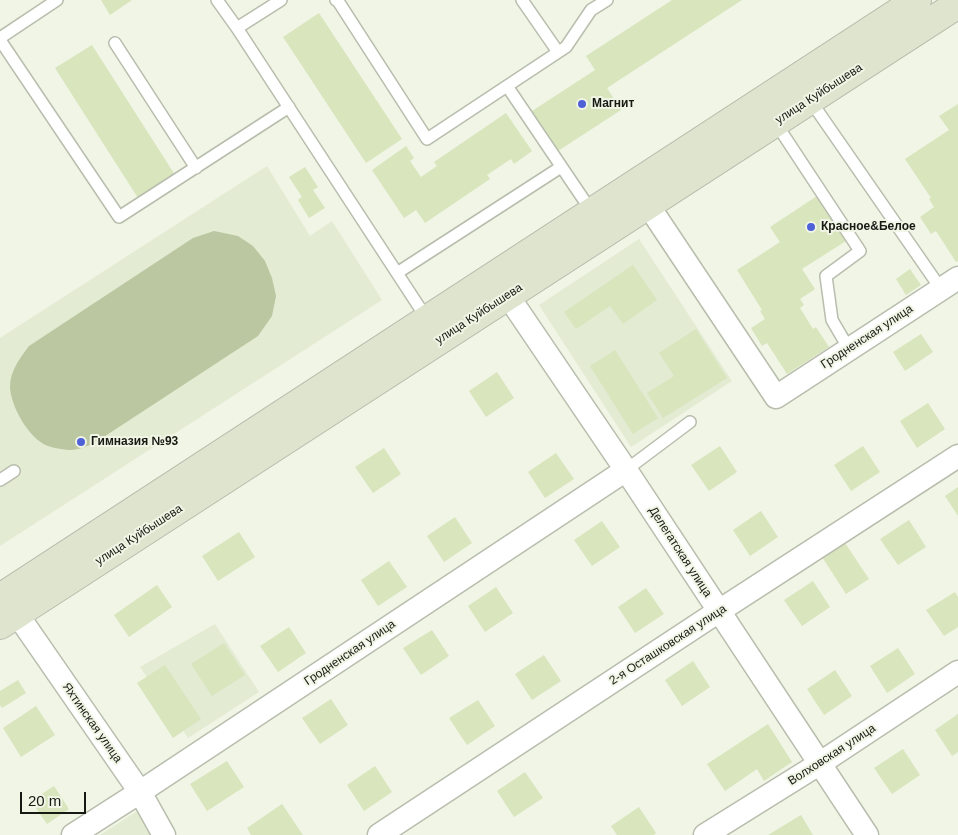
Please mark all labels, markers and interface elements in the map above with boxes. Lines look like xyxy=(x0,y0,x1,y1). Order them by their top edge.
street label: улица Куйбышева xyxy=(773,61,865,127)
place label: Магнит xyxy=(592,97,634,111)
marker: Магнит xyxy=(576,98,588,110)
place label: Красное&Белое xyxy=(821,220,916,234)
marker: Красное&Белое xyxy=(805,221,817,233)
street label: улица Куйбышева xyxy=(433,281,525,347)
street label: Гродненская улица xyxy=(818,302,916,372)
place label: Гимназия №93 xyxy=(91,435,178,449)
marker: Гимназия №93 xyxy=(75,436,87,448)
street label: улица Куйбышева xyxy=(93,502,185,568)
street label: Делегатская улица xyxy=(645,504,715,600)
street label: 2-я Осташковская улица xyxy=(607,602,729,688)
street label: Гродненская улица xyxy=(302,617,398,689)
street label: Яхтинская улица xyxy=(59,680,125,766)
street label: Волховская улица xyxy=(786,721,878,789)
scale bar xyxy=(22,782,89,814)
text: 20 m xyxy=(28,792,61,809)

